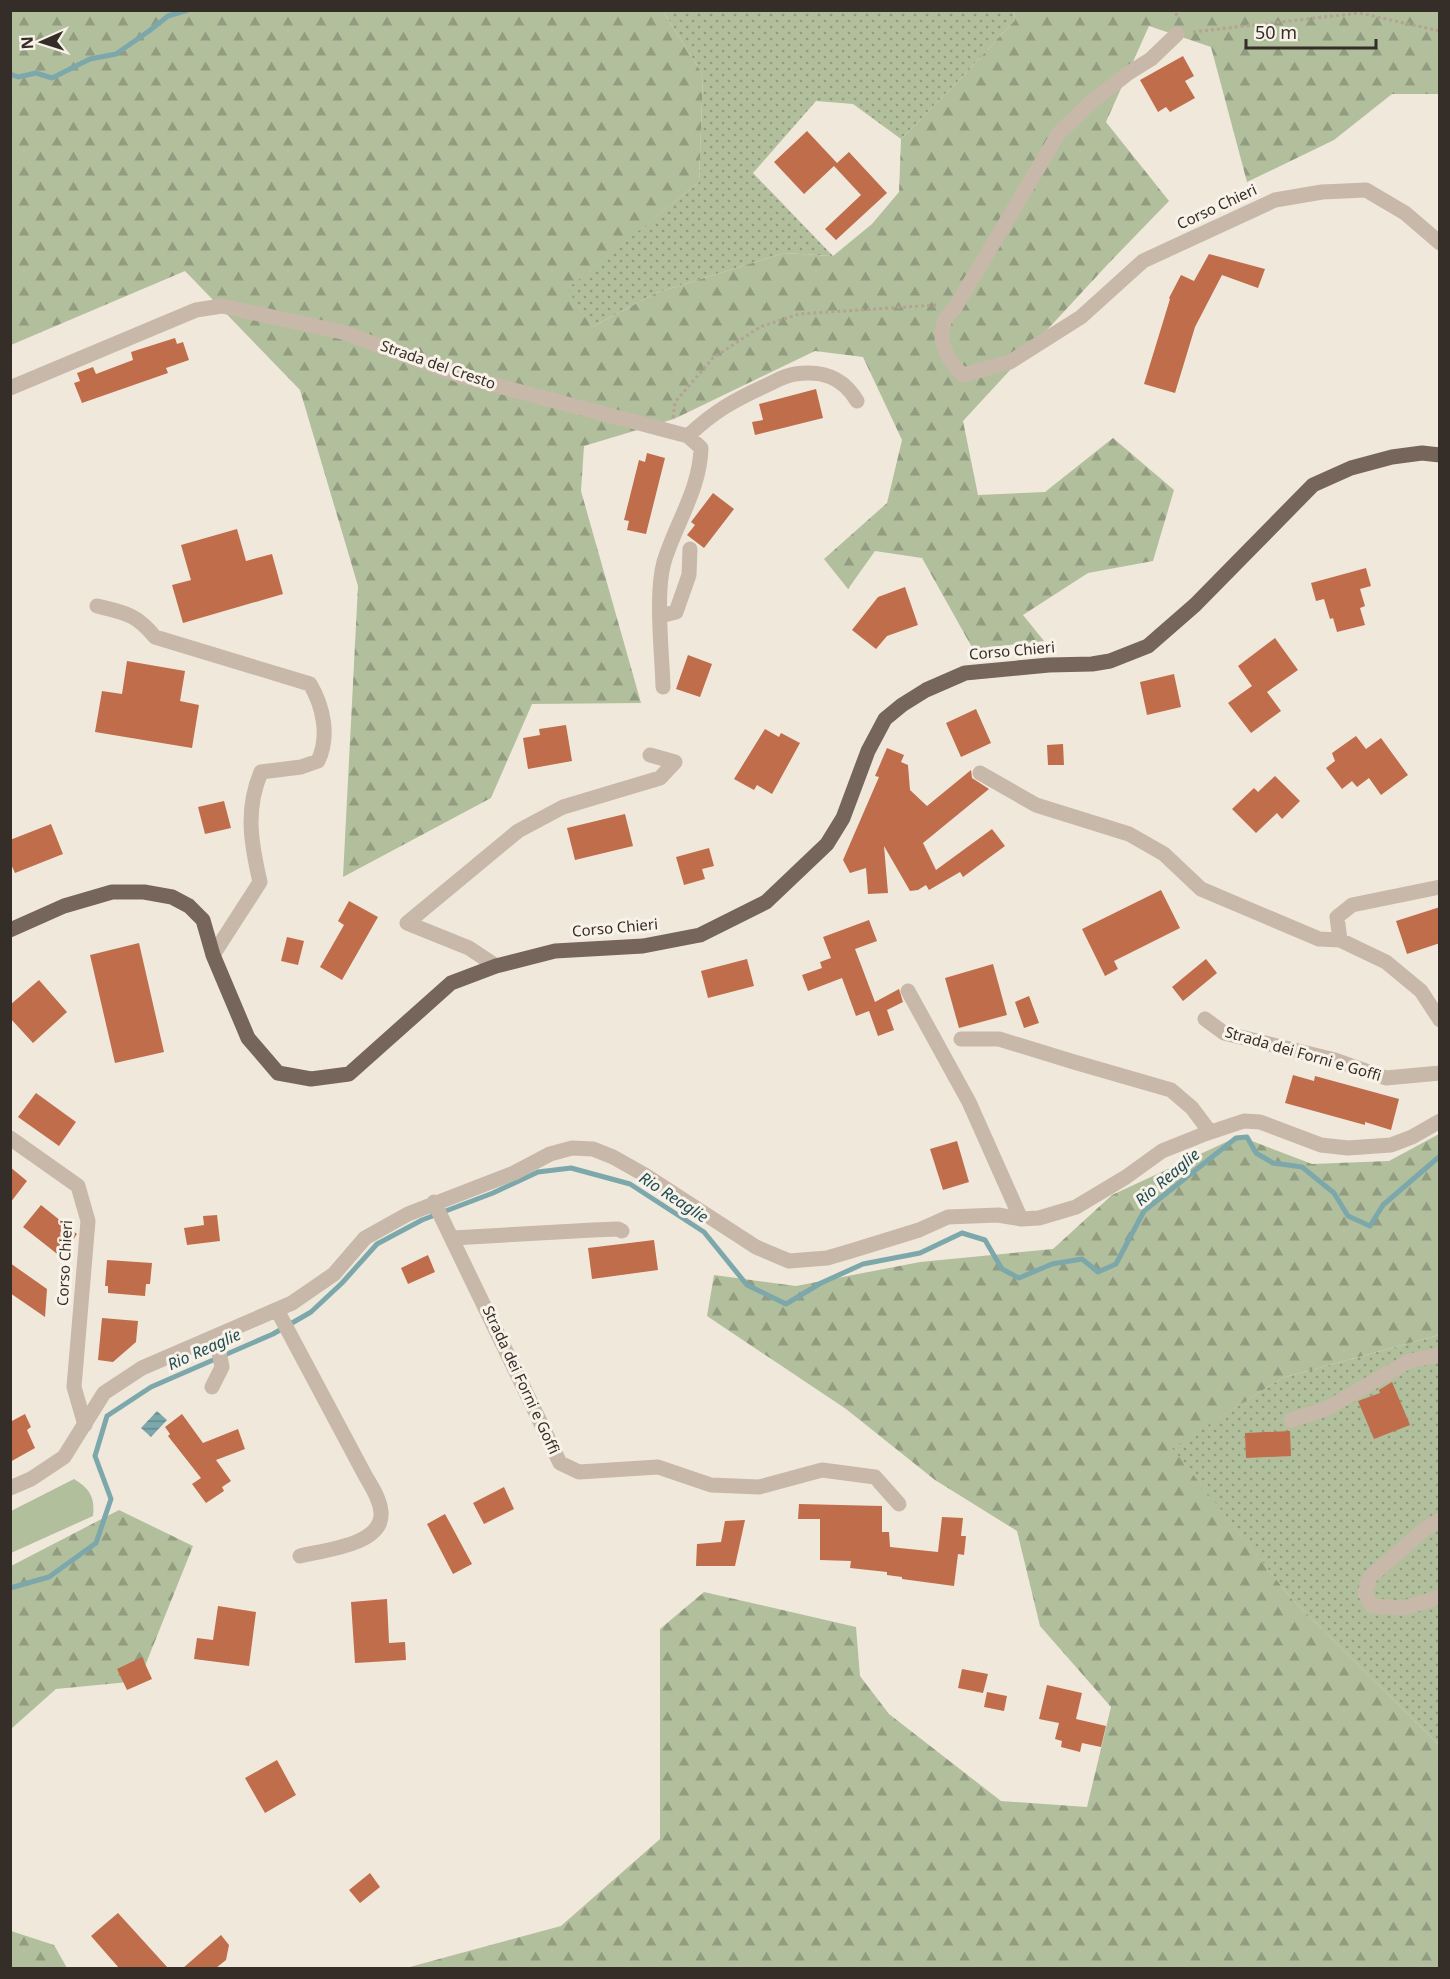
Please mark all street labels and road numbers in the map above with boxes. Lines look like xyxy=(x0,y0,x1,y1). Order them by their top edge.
street label: Corso Chieri xyxy=(1173,179,1260,233)
street label: Strada del Cresto xyxy=(378,335,499,393)
street label: Corso Chieri xyxy=(968,636,1056,664)
street label: Corso Chieri xyxy=(571,913,659,941)
street label: Strada dei Forni e Goffi xyxy=(1223,1021,1384,1085)
street label: Corso Chieri xyxy=(52,1219,76,1306)
street label: Strada dei Forni e Goffi xyxy=(479,1302,565,1457)

